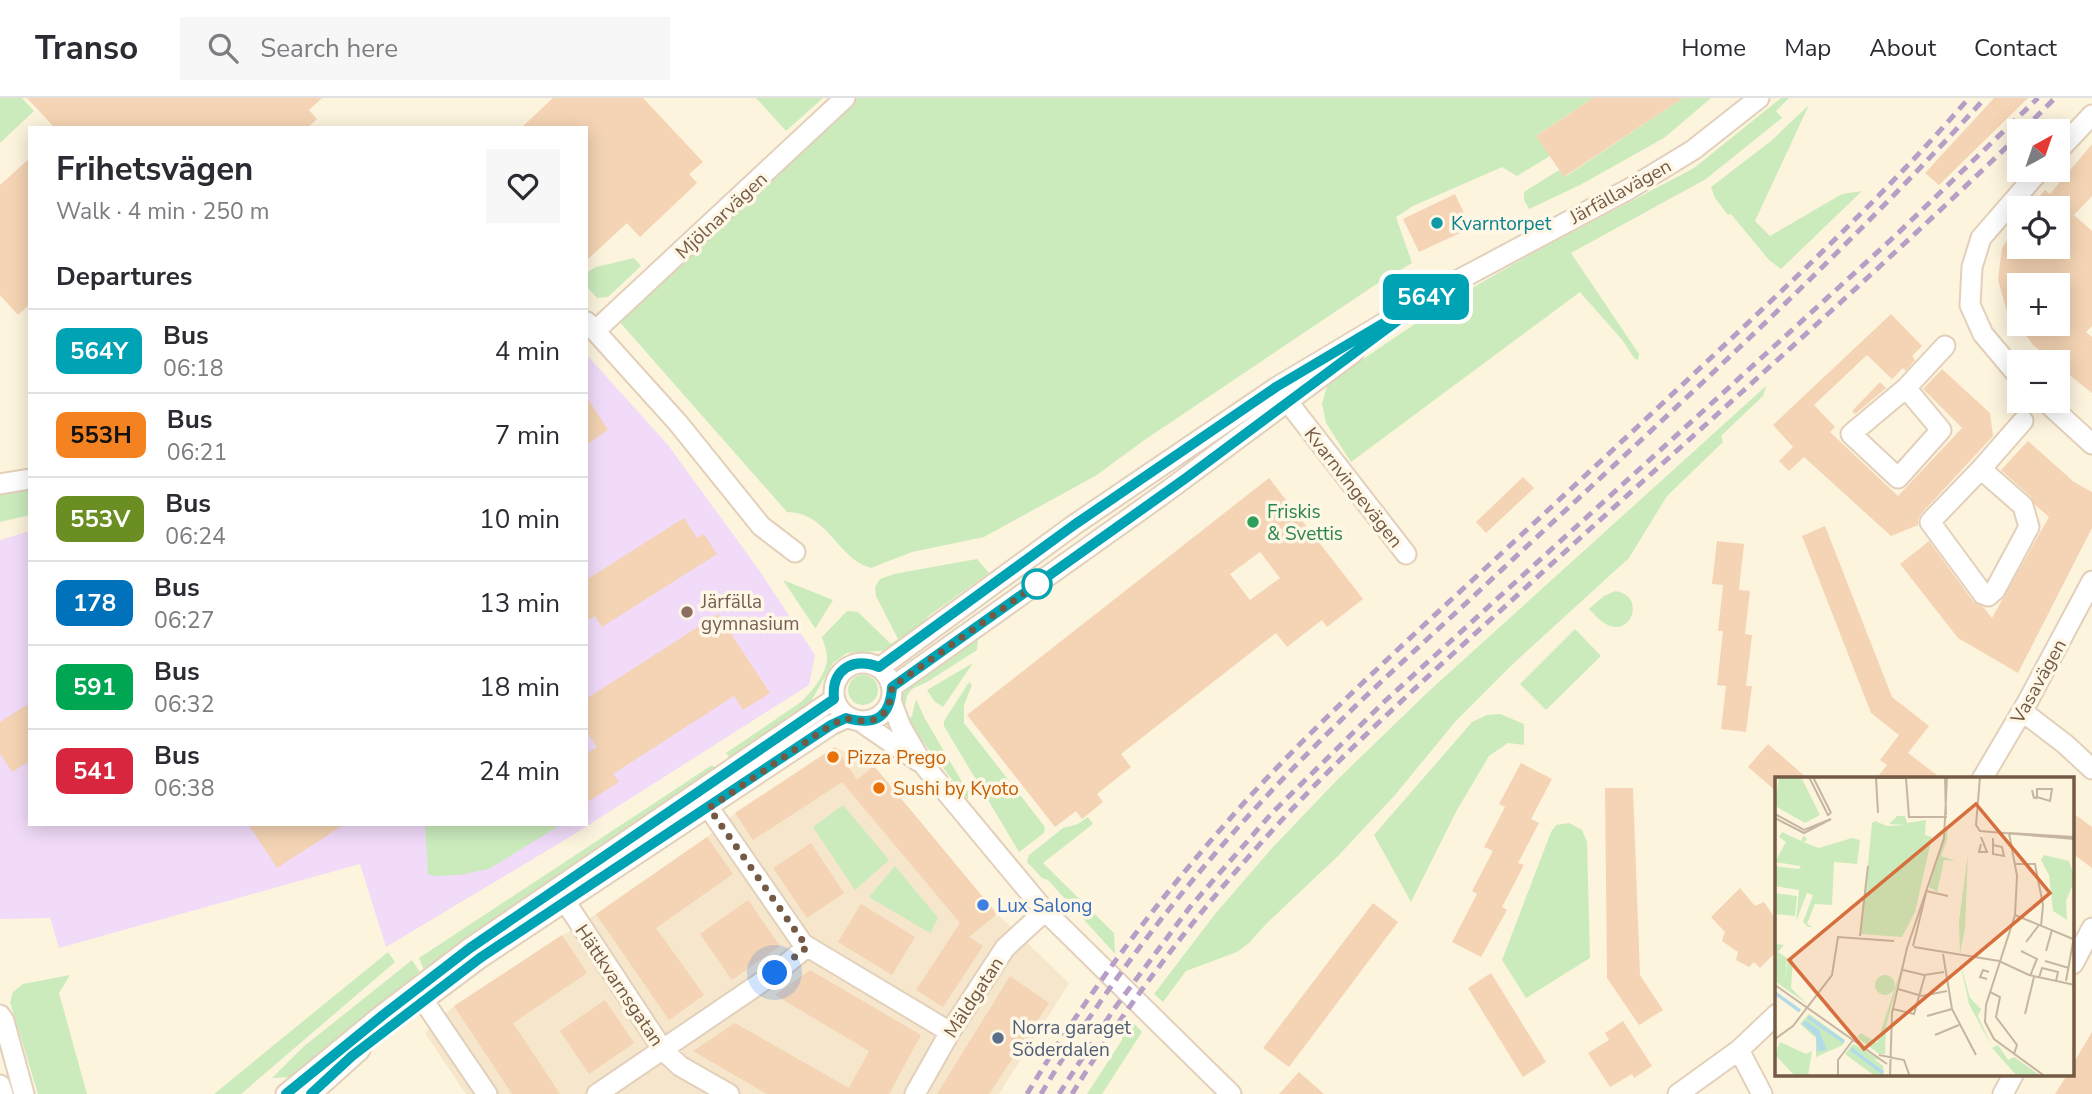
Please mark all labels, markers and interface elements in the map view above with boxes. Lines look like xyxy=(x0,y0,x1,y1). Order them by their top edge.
search box xyxy=(180,17,670,80)
text: Transo xyxy=(35,26,138,71)
icon: search xyxy=(204,29,242,67)
text: Search here xyxy=(260,31,398,66)
text: Home xyxy=(1681,32,1746,64)
text: Map xyxy=(1784,32,1831,64)
text: About xyxy=(1869,32,1936,64)
text: Contact xyxy=(1974,32,2057,64)
north arrow xyxy=(2007,119,2070,182)
map controls xyxy=(2007,119,2070,413)
text: Frihetsvägen xyxy=(56,147,253,192)
button: heart xyxy=(486,149,560,223)
street label: Järfällavägen xyxy=(1564,153,1676,231)
street label: Mjölnarvägen xyxy=(670,166,773,265)
text: Walk · 4 min · 250 m xyxy=(56,196,269,227)
button: locate xyxy=(2007,196,2070,259)
place label: Kvarntorpet xyxy=(1451,211,1552,237)
marker: Kvarntorpet xyxy=(1429,215,1445,231)
text: Departures xyxy=(56,259,192,294)
button: + xyxy=(2007,273,2070,336)
line badge: 564Y xyxy=(1377,274,1475,320)
text: 564Y xyxy=(1397,281,1455,313)
text: Bus xyxy=(163,318,209,353)
text: 4 min xyxy=(495,334,560,369)
text: 564Y xyxy=(70,335,128,367)
button: − xyxy=(2007,350,2070,413)
text: 06:18 xyxy=(163,353,224,384)
text: Bus xyxy=(167,402,212,437)
text: 7 min xyxy=(495,418,560,453)
text: 553H xyxy=(70,419,132,451)
street label: Kvarnvingevägen xyxy=(1298,422,1409,553)
text: 06:21 xyxy=(167,437,227,468)
text: Bus xyxy=(165,486,211,521)
place label: Friskis & Svettis xyxy=(1267,499,1343,547)
text: 10 min xyxy=(479,502,560,537)
text: 553V xyxy=(70,503,130,535)
marker: Friskis & Svettis xyxy=(1245,514,1261,530)
text: 06:24 xyxy=(165,521,226,552)
unlabelled marker xyxy=(1022,569,1052,599)
text: Bus xyxy=(154,570,200,605)
text: 13 min xyxy=(479,586,560,621)
text: 178 xyxy=(73,587,116,619)
place label: Järfälla gymnasium xyxy=(700,589,800,637)
marker: Järfälla gymnasium xyxy=(679,604,695,620)
text: 06:27 xyxy=(154,605,214,636)
street label: Vasavägen xyxy=(2005,635,2073,729)
text: Bus xyxy=(154,654,200,689)
text: 18 min xyxy=(479,670,560,705)
text: 591 xyxy=(73,671,116,703)
text: 06:32 xyxy=(154,689,214,720)
text: Bus xyxy=(154,738,200,773)
place label: Pizza Prego xyxy=(847,745,946,771)
marker: Pizza Prego xyxy=(825,749,841,765)
text: 24 min xyxy=(479,754,560,789)
text: 541 xyxy=(73,755,116,787)
text: 06:38 xyxy=(154,773,214,804)
place label: Sushi by Kyoto xyxy=(893,776,1019,802)
inset map xyxy=(1775,777,2074,1076)
marker: Sushi by Kyoto xyxy=(871,780,887,796)
place label: Lux Salong xyxy=(997,893,1092,919)
marker: Lux Salong xyxy=(975,897,991,913)
street label: Hättkvarnsgatan xyxy=(569,919,670,1052)
street label: Mäldgatan xyxy=(938,952,1010,1043)
your location xyxy=(757,955,792,990)
place label: Norra garaget Söderdalen xyxy=(1012,1015,1131,1063)
marker: Norra garaget Söderdalen xyxy=(990,1030,1006,1046)

